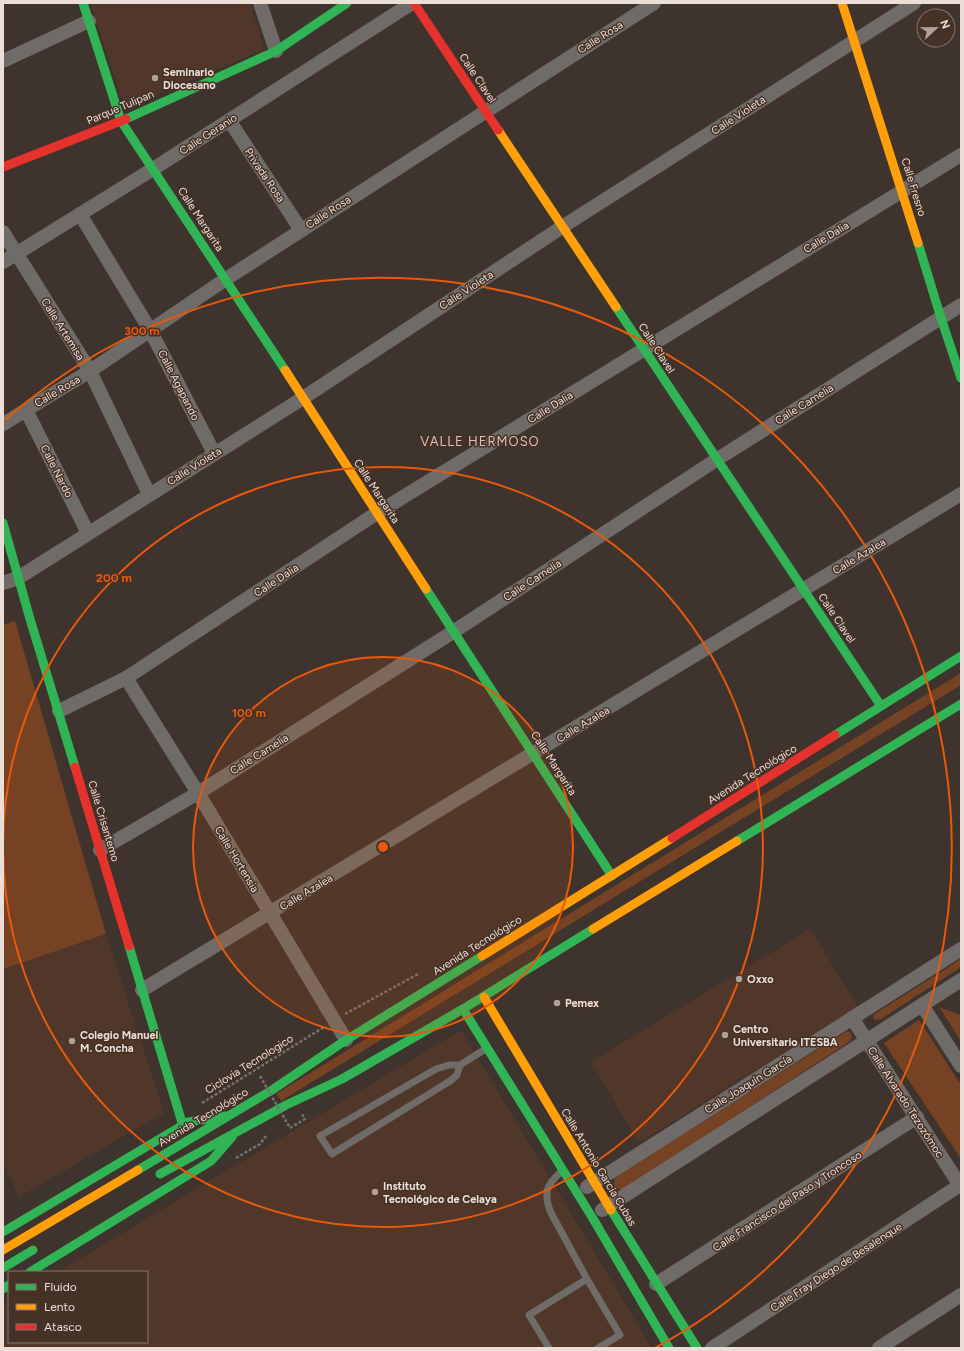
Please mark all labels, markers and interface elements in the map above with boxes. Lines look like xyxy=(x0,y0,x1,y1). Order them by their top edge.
north arrow xyxy=(916,8,956,48)
street label: Calle Rosa xyxy=(575,18,625,56)
text: N xyxy=(937,18,952,31)
street label: Calle Clavel xyxy=(456,51,499,106)
place label: Seminario Diocesano xyxy=(163,66,216,92)
marker: Seminario Diocesano xyxy=(150,73,160,83)
street label: Parque Tulipan xyxy=(85,87,156,127)
street label: Calle Violeta xyxy=(709,93,768,138)
street label: Calle Geranio xyxy=(177,111,239,158)
street label: Privada Rosa xyxy=(242,146,287,205)
street label: Calle Fresno xyxy=(898,156,929,218)
street label: Calle Margarita xyxy=(175,185,226,254)
street label: Calle Rosa xyxy=(303,193,353,232)
street label: Calle Dalia xyxy=(801,219,851,256)
street label: Calle Violeta xyxy=(437,268,496,313)
street label: Calle Artemisa xyxy=(38,296,87,363)
street label: Calle Clavel xyxy=(636,321,678,376)
text: 300 m xyxy=(124,324,160,338)
street label: Calle Agapando xyxy=(155,348,202,423)
street label: Calle Rosa xyxy=(32,373,83,410)
street label: Calle Camelia xyxy=(773,381,836,428)
street label: Calle Dalia xyxy=(525,388,575,426)
district label: VALLE HERMOSO xyxy=(420,434,540,449)
street label: Calle Nardo xyxy=(38,443,75,500)
street label: Calle Violeta xyxy=(165,445,224,488)
street label: Calle Margarita xyxy=(351,457,402,526)
street label: Calle Azalea xyxy=(830,536,888,577)
street label: Calle Camelia xyxy=(501,557,564,604)
street label: Calle Dalia xyxy=(251,561,301,600)
text: 200 m xyxy=(96,571,132,585)
street label: Calle Clavel xyxy=(815,591,858,646)
street label: Calle Azalea xyxy=(554,704,612,745)
text: 100 m xyxy=(232,706,266,720)
street label: Calle Margarita xyxy=(528,729,579,798)
street label: Calle Camelia xyxy=(228,731,291,778)
street label: Avenida Tecnológico xyxy=(705,742,799,807)
street label: Calle Crisantemo xyxy=(85,779,122,863)
street label: Calle Hortensia xyxy=(212,824,261,895)
centre of rings xyxy=(376,840,390,854)
street label: Calle Azalea xyxy=(277,872,335,913)
street label: Avenida Tecnológico xyxy=(430,913,524,978)
place label: Oxxo xyxy=(747,973,774,986)
marker: Oxxo xyxy=(734,974,744,984)
place label: Pemex xyxy=(565,997,599,1010)
marker: Pemex xyxy=(552,998,562,1008)
place label: Centro Universitario ITESBA xyxy=(733,1023,838,1049)
place label: Colegio Manuel M. Concha xyxy=(80,1029,159,1055)
marker: Centro Universitario ITESBA xyxy=(720,1030,730,1040)
street label: Ciclovia Tecnologico xyxy=(203,1032,296,1097)
marker: Colegio Manuel M. Concha xyxy=(67,1036,77,1046)
street label: Calle Alvarado Tezozómoc xyxy=(865,1044,946,1160)
street label: Calle Joaquín García xyxy=(702,1052,794,1117)
street label: Avenida Tecnológico xyxy=(156,1085,250,1149)
street label: Calle Antonio García Cubas xyxy=(558,1106,639,1228)
street label: Calle Francisco del Paso y Troncoso xyxy=(710,1148,864,1255)
place label: Instituto Tecnológico de Celaya xyxy=(383,1180,497,1206)
marker: Instituto Tecnológico de Celaya xyxy=(370,1187,380,1197)
street label: Calle Fray Diego de Besalenque xyxy=(768,1220,904,1315)
legend xyxy=(8,1271,148,1343)
text: Fluido xyxy=(44,1280,77,1294)
text: Lento xyxy=(44,1300,75,1314)
text: Atasco xyxy=(44,1320,82,1334)

